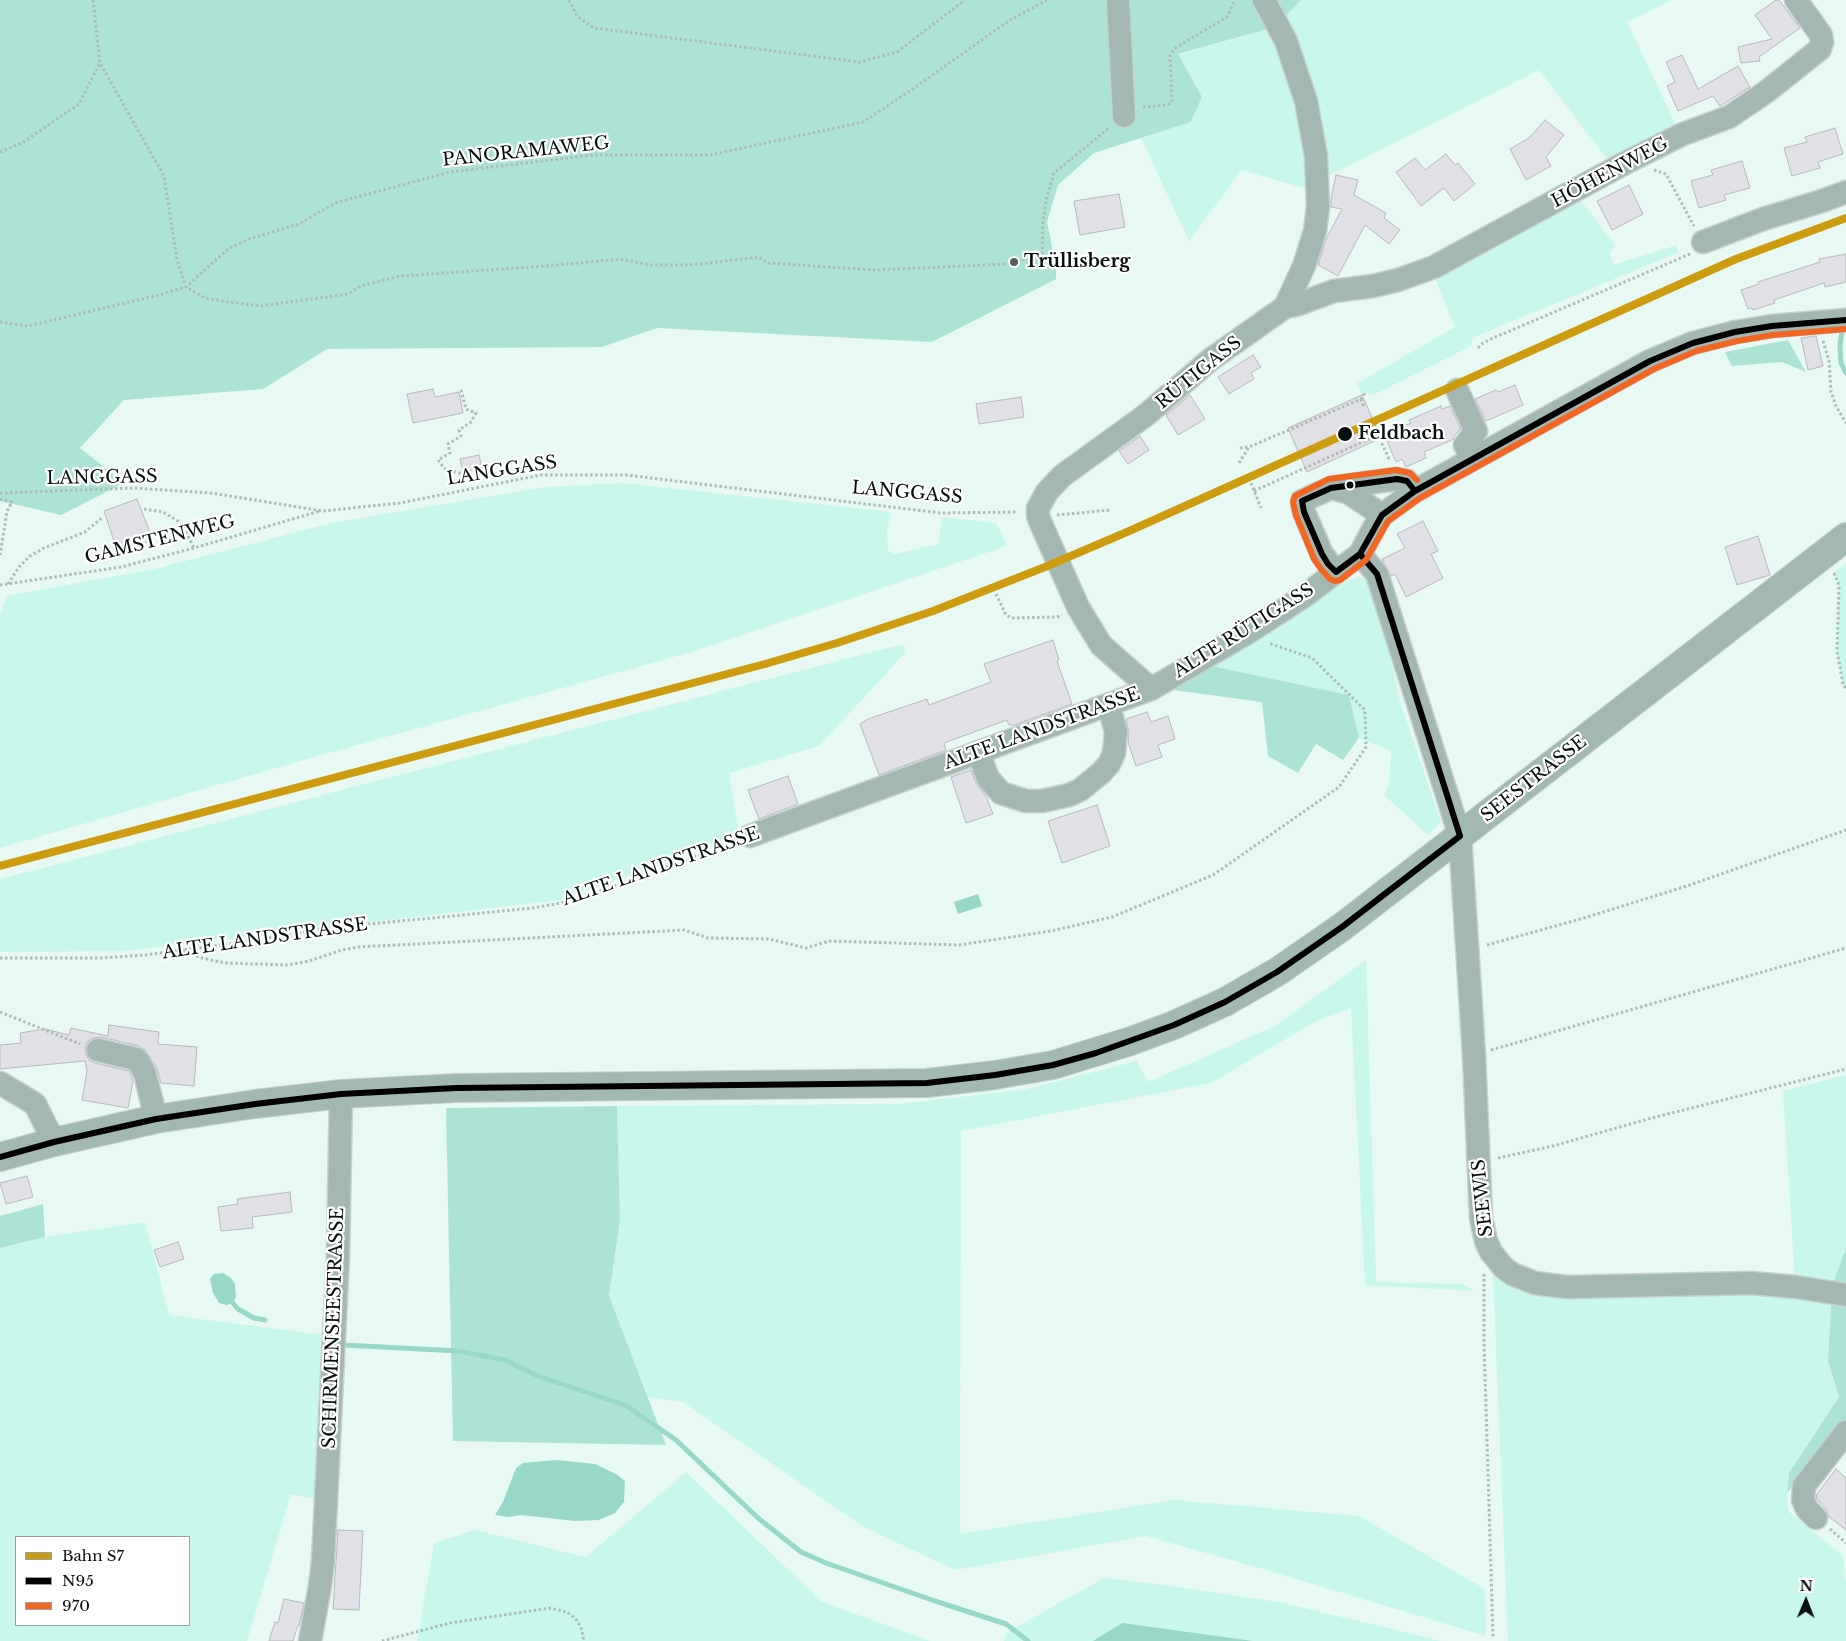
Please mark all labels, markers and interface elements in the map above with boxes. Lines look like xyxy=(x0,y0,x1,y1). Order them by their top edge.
street label: PANORAMAWEG xyxy=(441,132,611,172)
street label: HÖHENWEG xyxy=(1548,133,1672,213)
place label: Trüllisberg xyxy=(1024,251,1130,273)
marker: Trüllisberg xyxy=(1008,256,1020,268)
street label: RÜTIGASS xyxy=(1152,332,1246,414)
place label: Feldbach xyxy=(1358,423,1445,445)
marker: Feldbach xyxy=(1336,425,1354,443)
street label: LANGGASS xyxy=(445,452,559,490)
street label: LANGGASS xyxy=(46,466,158,490)
street label: LANGGASS xyxy=(851,477,963,509)
unlabelled marker xyxy=(1345,480,1355,490)
street label: GAMSTENWEG xyxy=(83,511,237,569)
street label: ALTE RÜTIGASS xyxy=(1170,579,1318,683)
street label: ALTE LANDSTRASSE xyxy=(941,683,1143,775)
street label: SEESTRASSE xyxy=(1477,731,1591,827)
street label: ALTE LANDSTRASSE xyxy=(560,823,762,911)
street label: ALTE LANDSTRASSE xyxy=(161,914,369,964)
street label: SEEWIS xyxy=(1468,1158,1498,1238)
street label: SCHIRMENSEESTRASSE xyxy=(319,1207,349,1449)
legend xyxy=(15,1536,190,1626)
text: Bahn S7 xyxy=(62,1546,124,1565)
text: N95 xyxy=(62,1571,94,1590)
north arrow xyxy=(1781,1576,1831,1626)
text: N xyxy=(1800,1577,1813,1595)
text: 970 xyxy=(62,1596,90,1615)

